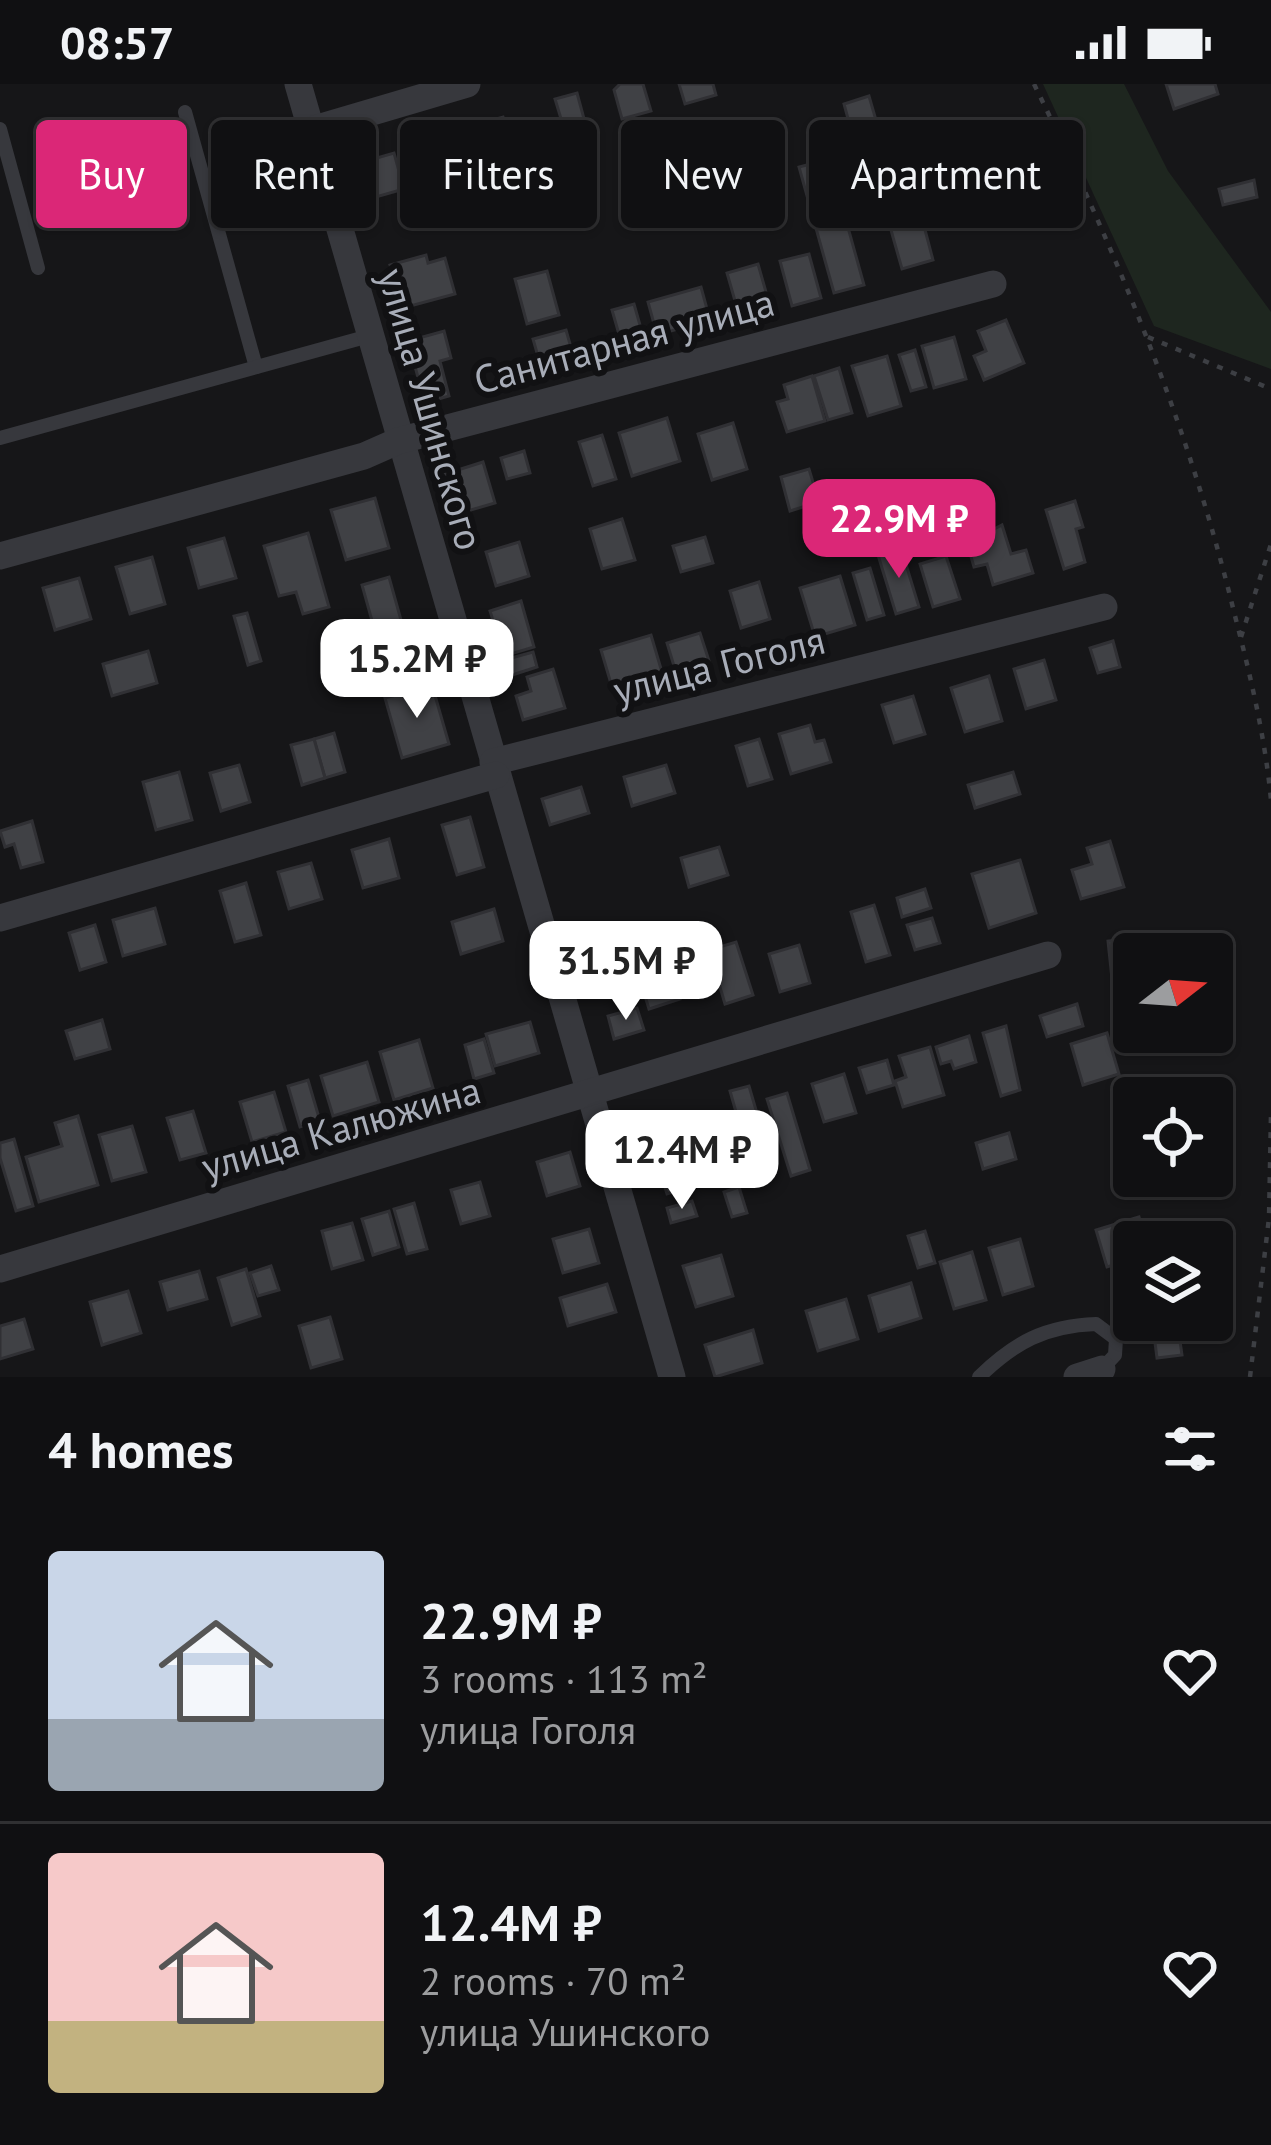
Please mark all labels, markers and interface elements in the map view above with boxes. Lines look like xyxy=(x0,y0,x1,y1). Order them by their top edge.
text: 08:57 xyxy=(60,13,174,71)
chip: Buy xyxy=(36,120,187,228)
chip: Rent xyxy=(211,120,376,228)
chip: Filters xyxy=(400,120,597,228)
chip: New xyxy=(621,120,785,228)
chip: Apartment xyxy=(809,120,1083,228)
street label: улица Ушинского xyxy=(367,262,496,556)
street label: Санитарная улица xyxy=(468,276,779,405)
pin: 22.9M ₽ xyxy=(788,479,1010,581)
text: 22.9M ₽ xyxy=(829,492,969,543)
street label: улица Гоголя xyxy=(608,614,830,715)
pin: 15.2M ₽ xyxy=(306,619,528,721)
text: 15.2M ₽ xyxy=(347,632,487,683)
pin: 31.5M ₽ xyxy=(515,921,737,1023)
north arrow xyxy=(1113,933,1233,1053)
map controls xyxy=(1113,933,1233,1341)
text: 31.5M ₽ xyxy=(556,934,696,985)
street label: улица Калюжина xyxy=(196,1063,486,1192)
button: locate xyxy=(1113,1077,1233,1197)
pin: 12.4M ₽ xyxy=(571,1110,793,1212)
text: 12.4M ₽ xyxy=(612,1123,752,1174)
button: layers xyxy=(1113,1221,1233,1341)
text: 4 homes xyxy=(48,1416,234,1482)
icon: filters xyxy=(1157,1416,1223,1482)
text: 22.9M ₽ xyxy=(420,1587,602,1653)
icon: home xyxy=(144,1599,288,1743)
icon: heart xyxy=(1157,1638,1223,1704)
text: 3 rooms · 113 m² xyxy=(420,1653,707,1704)
text: улица Гоголя xyxy=(420,1704,636,1755)
text: 12.4M ₽ xyxy=(420,1889,602,1955)
icon: home xyxy=(144,1901,288,2045)
icon: heart xyxy=(1157,1940,1223,2006)
text: 2 rooms · 70 m² xyxy=(420,1955,686,2006)
text: улица Ушинского xyxy=(420,2006,711,2057)

